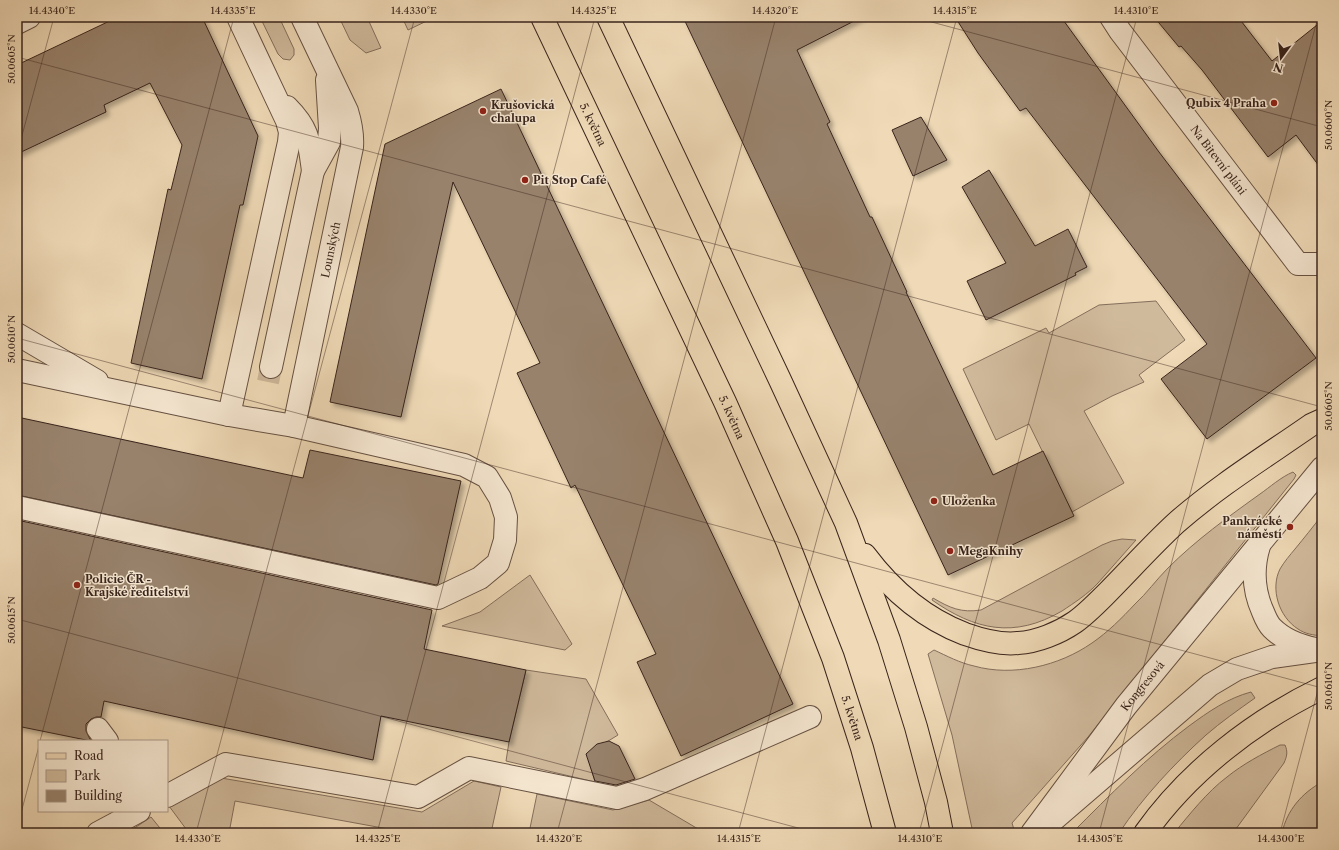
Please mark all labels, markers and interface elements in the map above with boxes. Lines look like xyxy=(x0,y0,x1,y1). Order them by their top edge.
text: 14.4340°E xyxy=(29,4,75,17)
text: 14.4335°E xyxy=(210,4,256,17)
text: 14.4330°E xyxy=(391,4,437,17)
text: 14.4325°E xyxy=(571,4,617,17)
text: 14.4320°E xyxy=(752,4,798,17)
text: 14.4315°E xyxy=(933,4,977,17)
text: 14.4310°E xyxy=(1114,4,1158,17)
text: 50.0605°N xyxy=(5,34,18,84)
north arrow xyxy=(1261,38,1301,78)
text: N xyxy=(1272,60,1285,76)
place label: Qubix 4 Praha xyxy=(1186,96,1267,110)
place label: Krušovická chalupa xyxy=(491,98,555,125)
marker: Qubix 4 Praha xyxy=(1269,98,1279,108)
text: 50.0600°N xyxy=(1322,100,1335,150)
street label: 5. května xyxy=(577,101,609,149)
marker: Krušovická chalupa xyxy=(478,106,488,116)
street label: Na Bitevní pláni xyxy=(1188,123,1250,198)
place label: Pit Stop Café xyxy=(533,173,607,187)
marker: Pit Stop Café xyxy=(520,175,530,185)
street label: Lounských xyxy=(318,220,343,279)
text: 50.0610°N xyxy=(5,315,18,363)
text: 50.0605°N xyxy=(1322,381,1335,431)
street label: 5. května xyxy=(716,393,748,441)
place label: Uloženka xyxy=(942,494,996,508)
marker: Uloženka xyxy=(929,496,939,506)
place label: Pankrácké náměstí xyxy=(1222,514,1282,541)
marker: Pankrácké náměstí xyxy=(1285,522,1295,532)
place label: MegaKnihy xyxy=(958,544,1023,558)
marker: MegaKnihy xyxy=(945,546,955,556)
place label: Policie ČR - Krajské ředitelství xyxy=(85,571,189,599)
marker: Policie ČR - Krajské ředitelství xyxy=(72,580,82,590)
text: 50.0615°N xyxy=(5,596,18,644)
street label: Kongresová xyxy=(1118,658,1167,714)
text: 50.0610°N xyxy=(1322,662,1335,710)
street label: 5. května xyxy=(838,694,866,742)
legend xyxy=(38,740,168,812)
text: Road xyxy=(74,748,104,763)
text: Park xyxy=(74,768,101,783)
text: Building xyxy=(74,788,122,803)
text: 14.4330°E xyxy=(175,832,221,845)
text: 14.4325°E xyxy=(355,832,401,845)
text: 14.4320°E xyxy=(536,832,582,845)
text: 14.4315°E xyxy=(717,832,761,845)
text: 14.4310°E xyxy=(898,832,942,845)
text: 14.4305°E xyxy=(1077,832,1123,845)
text: 14.4300°E xyxy=(1258,832,1304,845)

